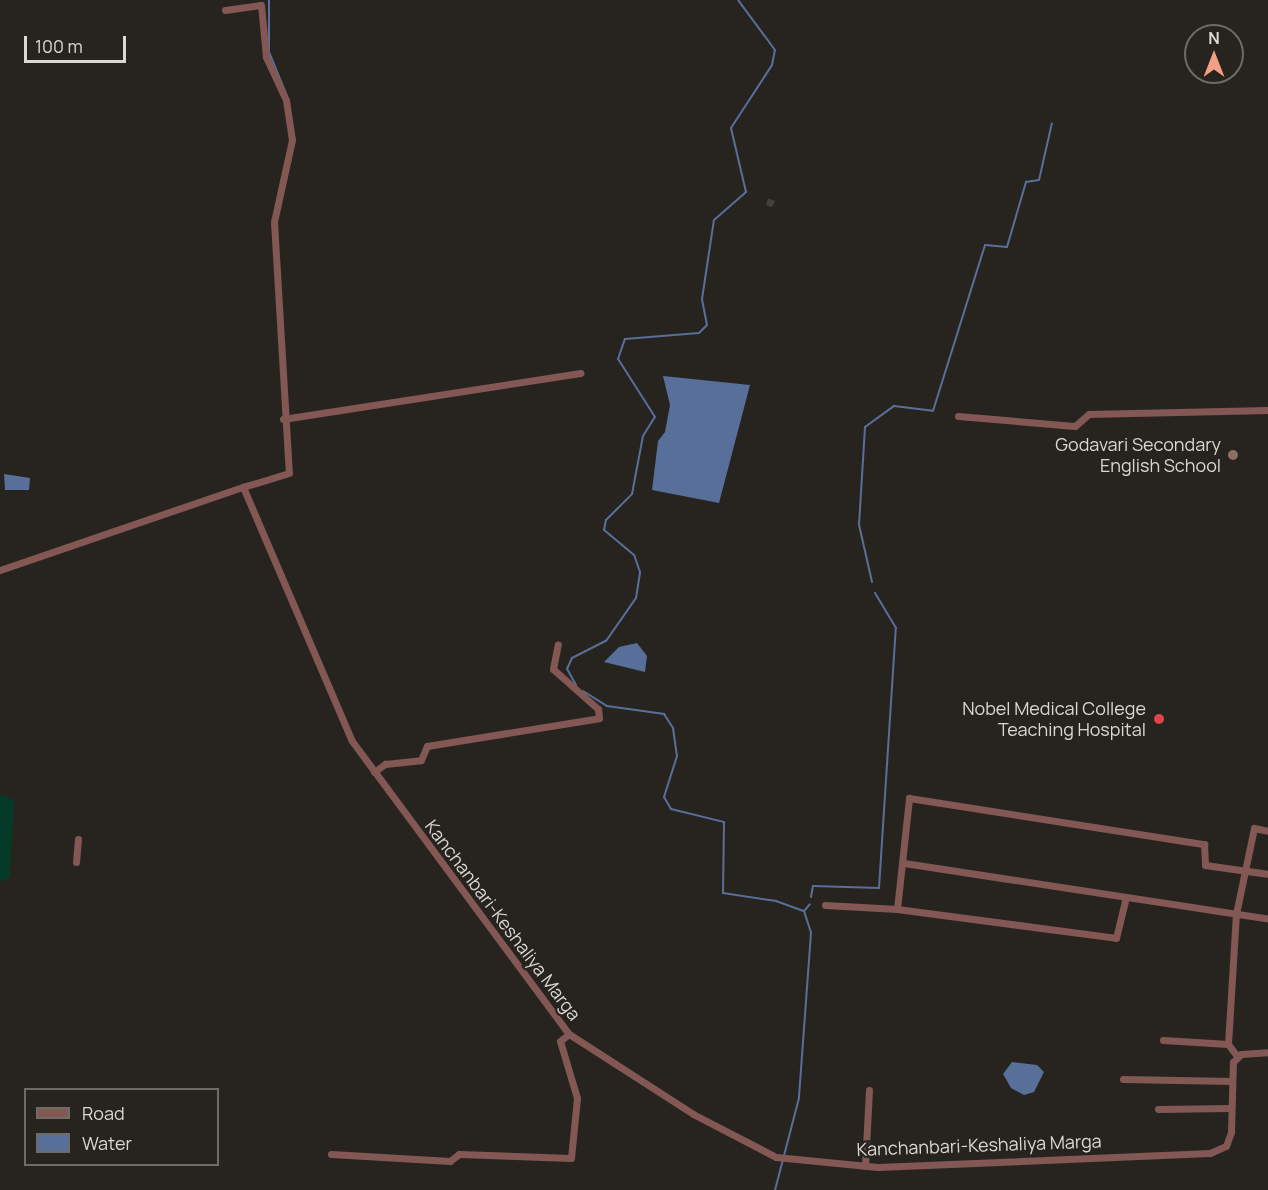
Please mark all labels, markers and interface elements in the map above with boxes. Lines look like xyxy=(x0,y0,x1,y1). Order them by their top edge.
scale bar xyxy=(27,24,129,62)
north arrow xyxy=(1184,24,1244,84)
text: N xyxy=(1208,27,1220,49)
text: 100 m xyxy=(35,34,83,58)
place label: Godavari Secondary English School xyxy=(1055,434,1221,476)
marker: Godavari Secondary English School xyxy=(1226,448,1240,462)
place label: Nobel Medical College Teaching Hospital xyxy=(962,698,1146,740)
marker: Nobel Medical College Teaching Hospital xyxy=(1150,710,1168,728)
street label: Kanchanbari-Keshaliya Marga xyxy=(421,816,585,1024)
legend xyxy=(24,1088,219,1166)
text: Road xyxy=(82,1101,125,1125)
street label: Kanchanbari-Keshaliya Marga xyxy=(856,1130,1102,1160)
text: Water xyxy=(82,1131,132,1155)

